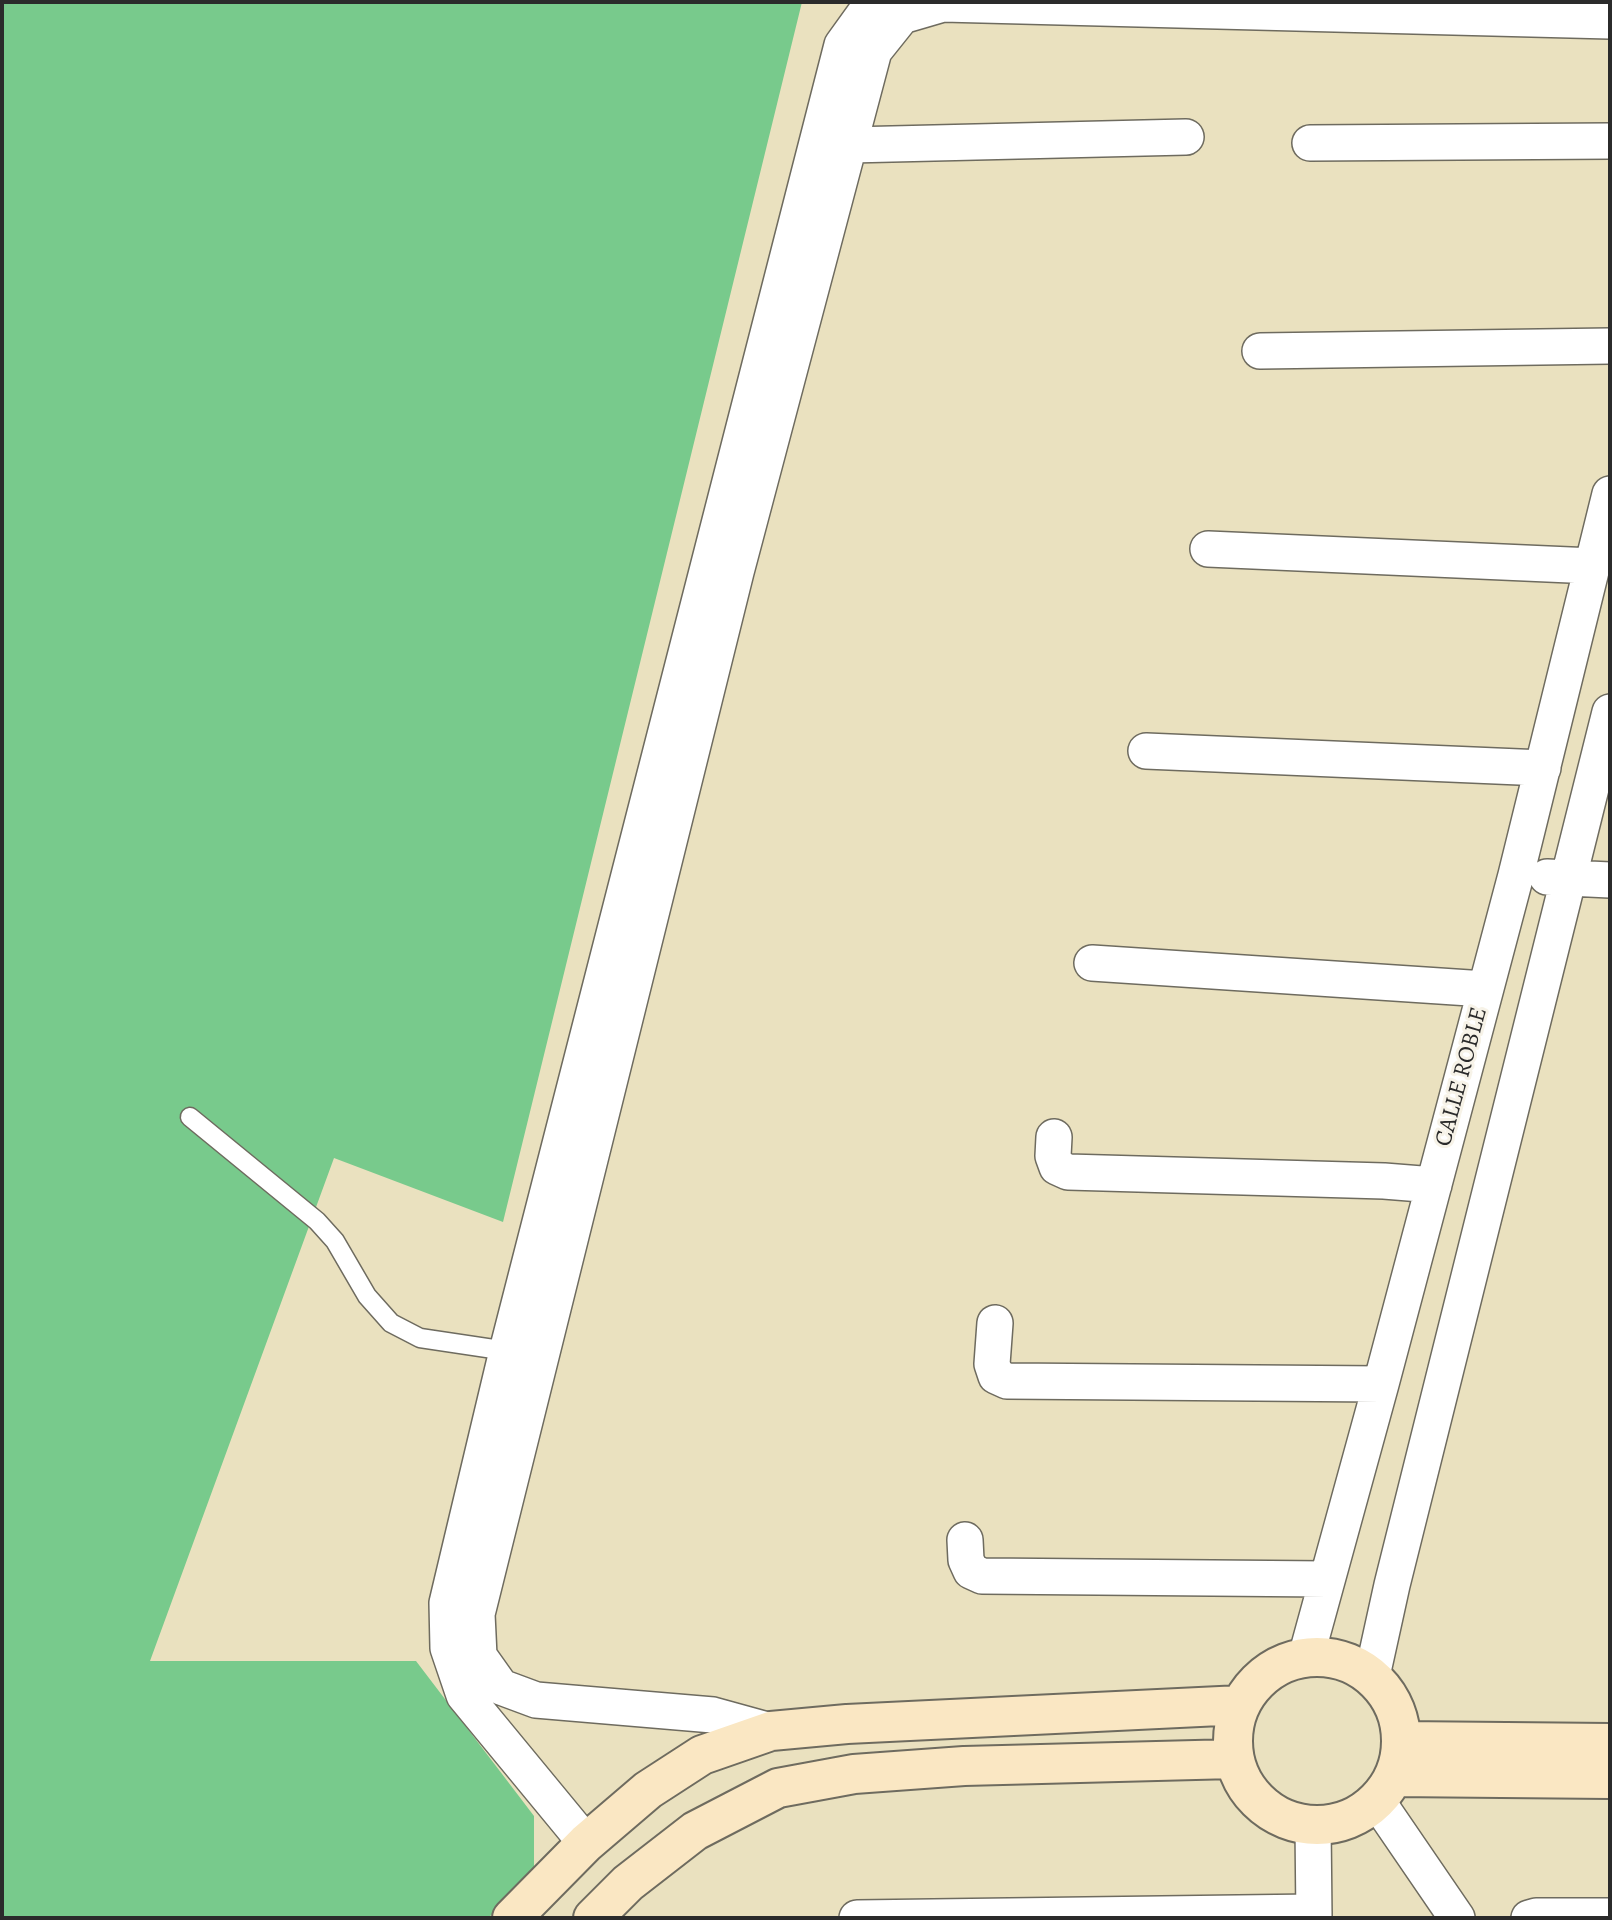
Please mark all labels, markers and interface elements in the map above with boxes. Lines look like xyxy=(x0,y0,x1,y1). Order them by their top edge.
street label: CALLE ROBLE xyxy=(1430,1004,1494,1150)

